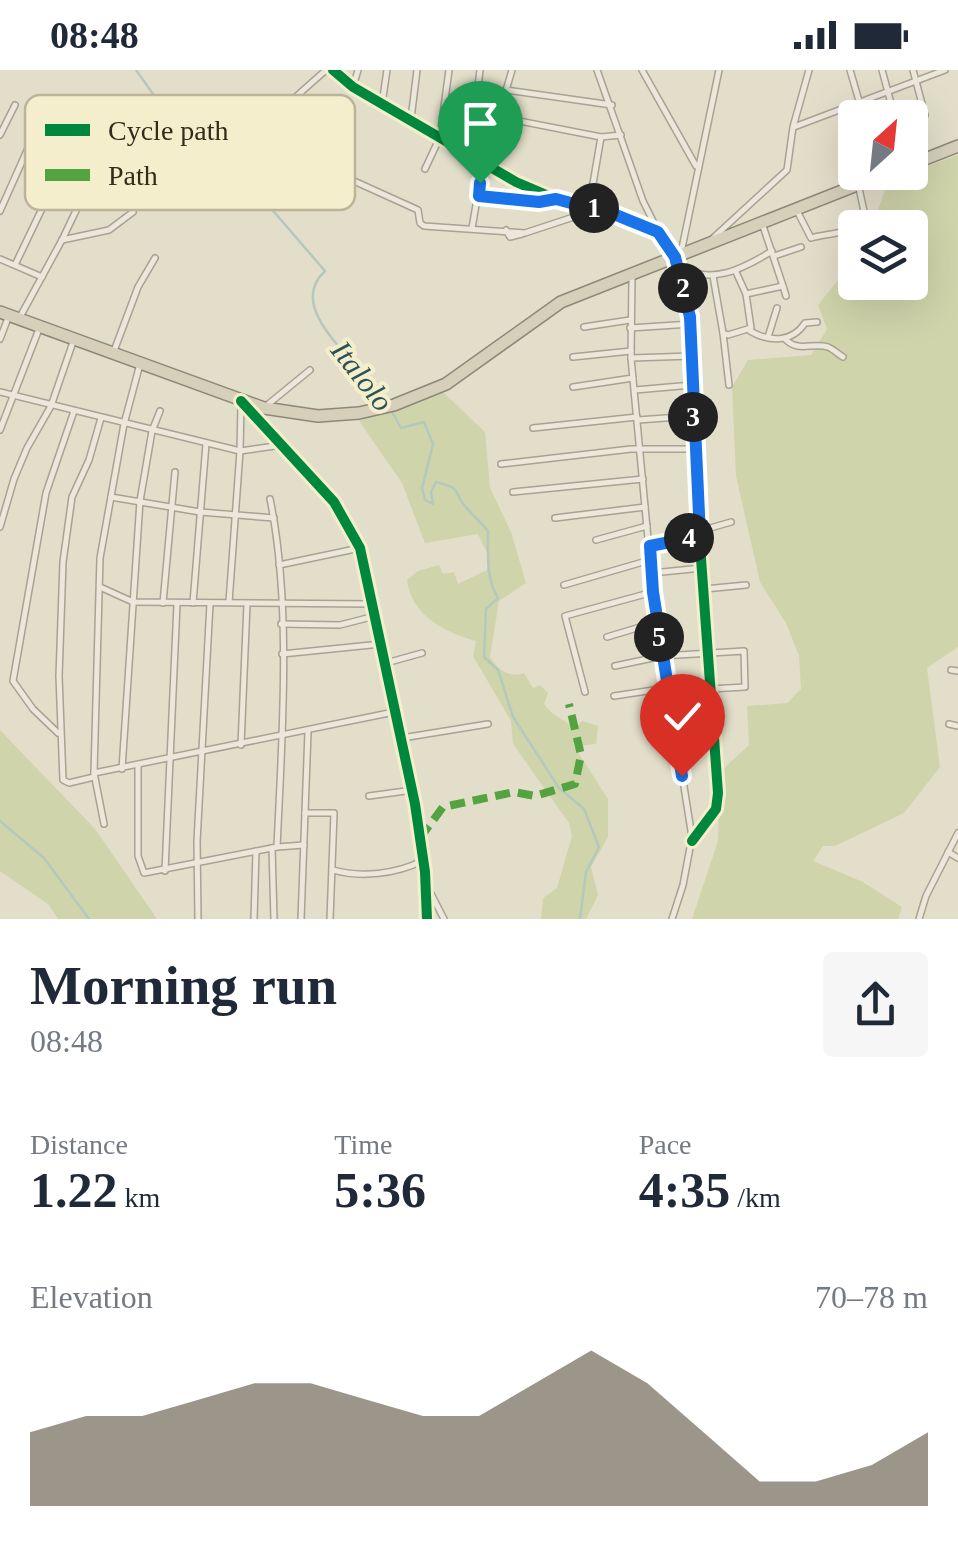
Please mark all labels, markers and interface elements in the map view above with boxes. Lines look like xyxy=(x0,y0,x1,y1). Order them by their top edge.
text: 08:48 xyxy=(50,14,139,56)
pin xyxy=(438,81,523,184)
legend xyxy=(25,95,355,210)
icon: arrive xyxy=(453,96,508,151)
north arrow xyxy=(838,100,928,190)
map controls xyxy=(838,100,928,300)
text: Cycle path xyxy=(108,115,229,146)
text: Path xyxy=(108,160,158,191)
pin: 1 xyxy=(569,183,619,233)
text: 1 xyxy=(587,192,601,223)
button: layers xyxy=(838,210,928,300)
pin: 2 xyxy=(658,263,708,313)
text: 2 xyxy=(676,272,690,303)
water label: Italolo xyxy=(324,333,400,417)
pin: 3 xyxy=(668,392,718,442)
text: 3 xyxy=(686,401,700,432)
pin: 4 xyxy=(664,513,714,563)
text: 4 xyxy=(682,522,696,553)
pin: 5 xyxy=(634,612,684,662)
text: 5 xyxy=(652,621,666,652)
pin xyxy=(640,674,725,777)
icon: check xyxy=(655,689,710,744)
button: share xyxy=(823,952,928,1057)
text: Morning run xyxy=(30,955,337,1016)
text: 08:48 xyxy=(30,1023,103,1059)
text: Distance xyxy=(30,1129,128,1160)
text: Time xyxy=(334,1129,392,1160)
text: Pace xyxy=(639,1129,692,1160)
text: 1.22 xyxy=(30,1162,118,1218)
text: 5:36 xyxy=(334,1162,426,1218)
text: 4:35 xyxy=(639,1162,730,1218)
text: km xyxy=(118,1182,160,1213)
text: /km xyxy=(730,1182,781,1213)
text: Elevation xyxy=(30,1279,153,1315)
text: 70–78 m xyxy=(815,1279,928,1315)

